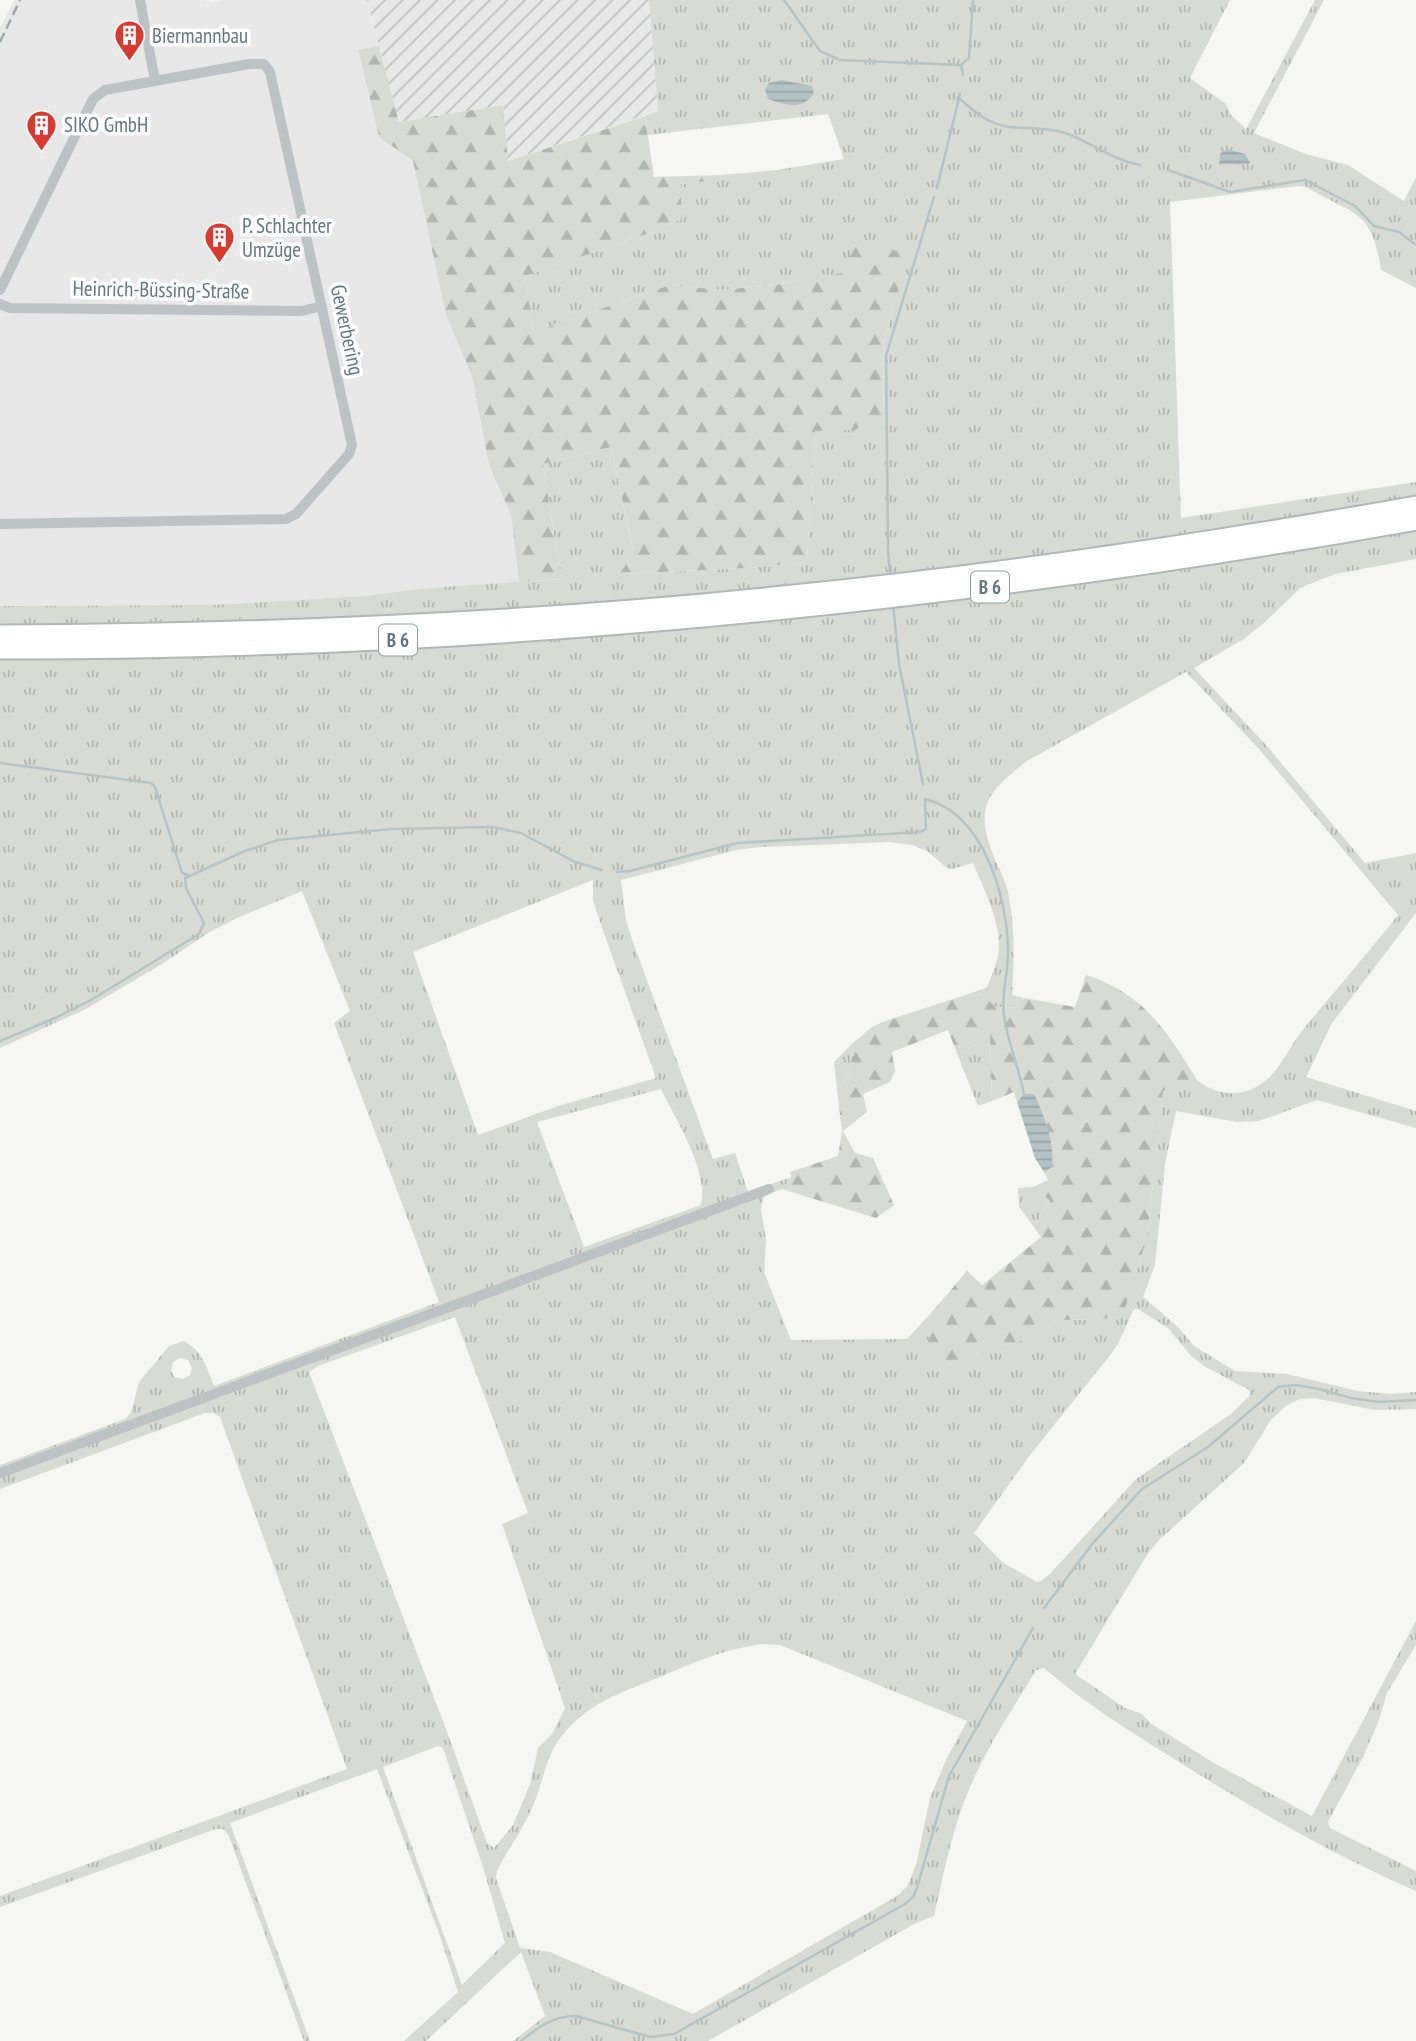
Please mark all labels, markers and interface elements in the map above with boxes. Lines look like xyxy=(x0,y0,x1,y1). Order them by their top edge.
building icon: Biermannbau xyxy=(112,19,146,63)
place label: Biermannbau xyxy=(152,22,248,49)
building icon: SIKO GmbH xyxy=(24,108,58,152)
place label: SIKO GmbH xyxy=(64,111,148,138)
place label: P. Schlachter Umzüge xyxy=(242,212,332,263)
building icon: P. Schlachter Umzüge xyxy=(202,221,236,265)
street label: Heinrich-Büssing-Straße xyxy=(72,274,250,305)
street label: Gewerbering xyxy=(325,282,370,378)
road number: B 6 xyxy=(971,572,1009,602)
road number: B 6 xyxy=(379,624,417,656)

